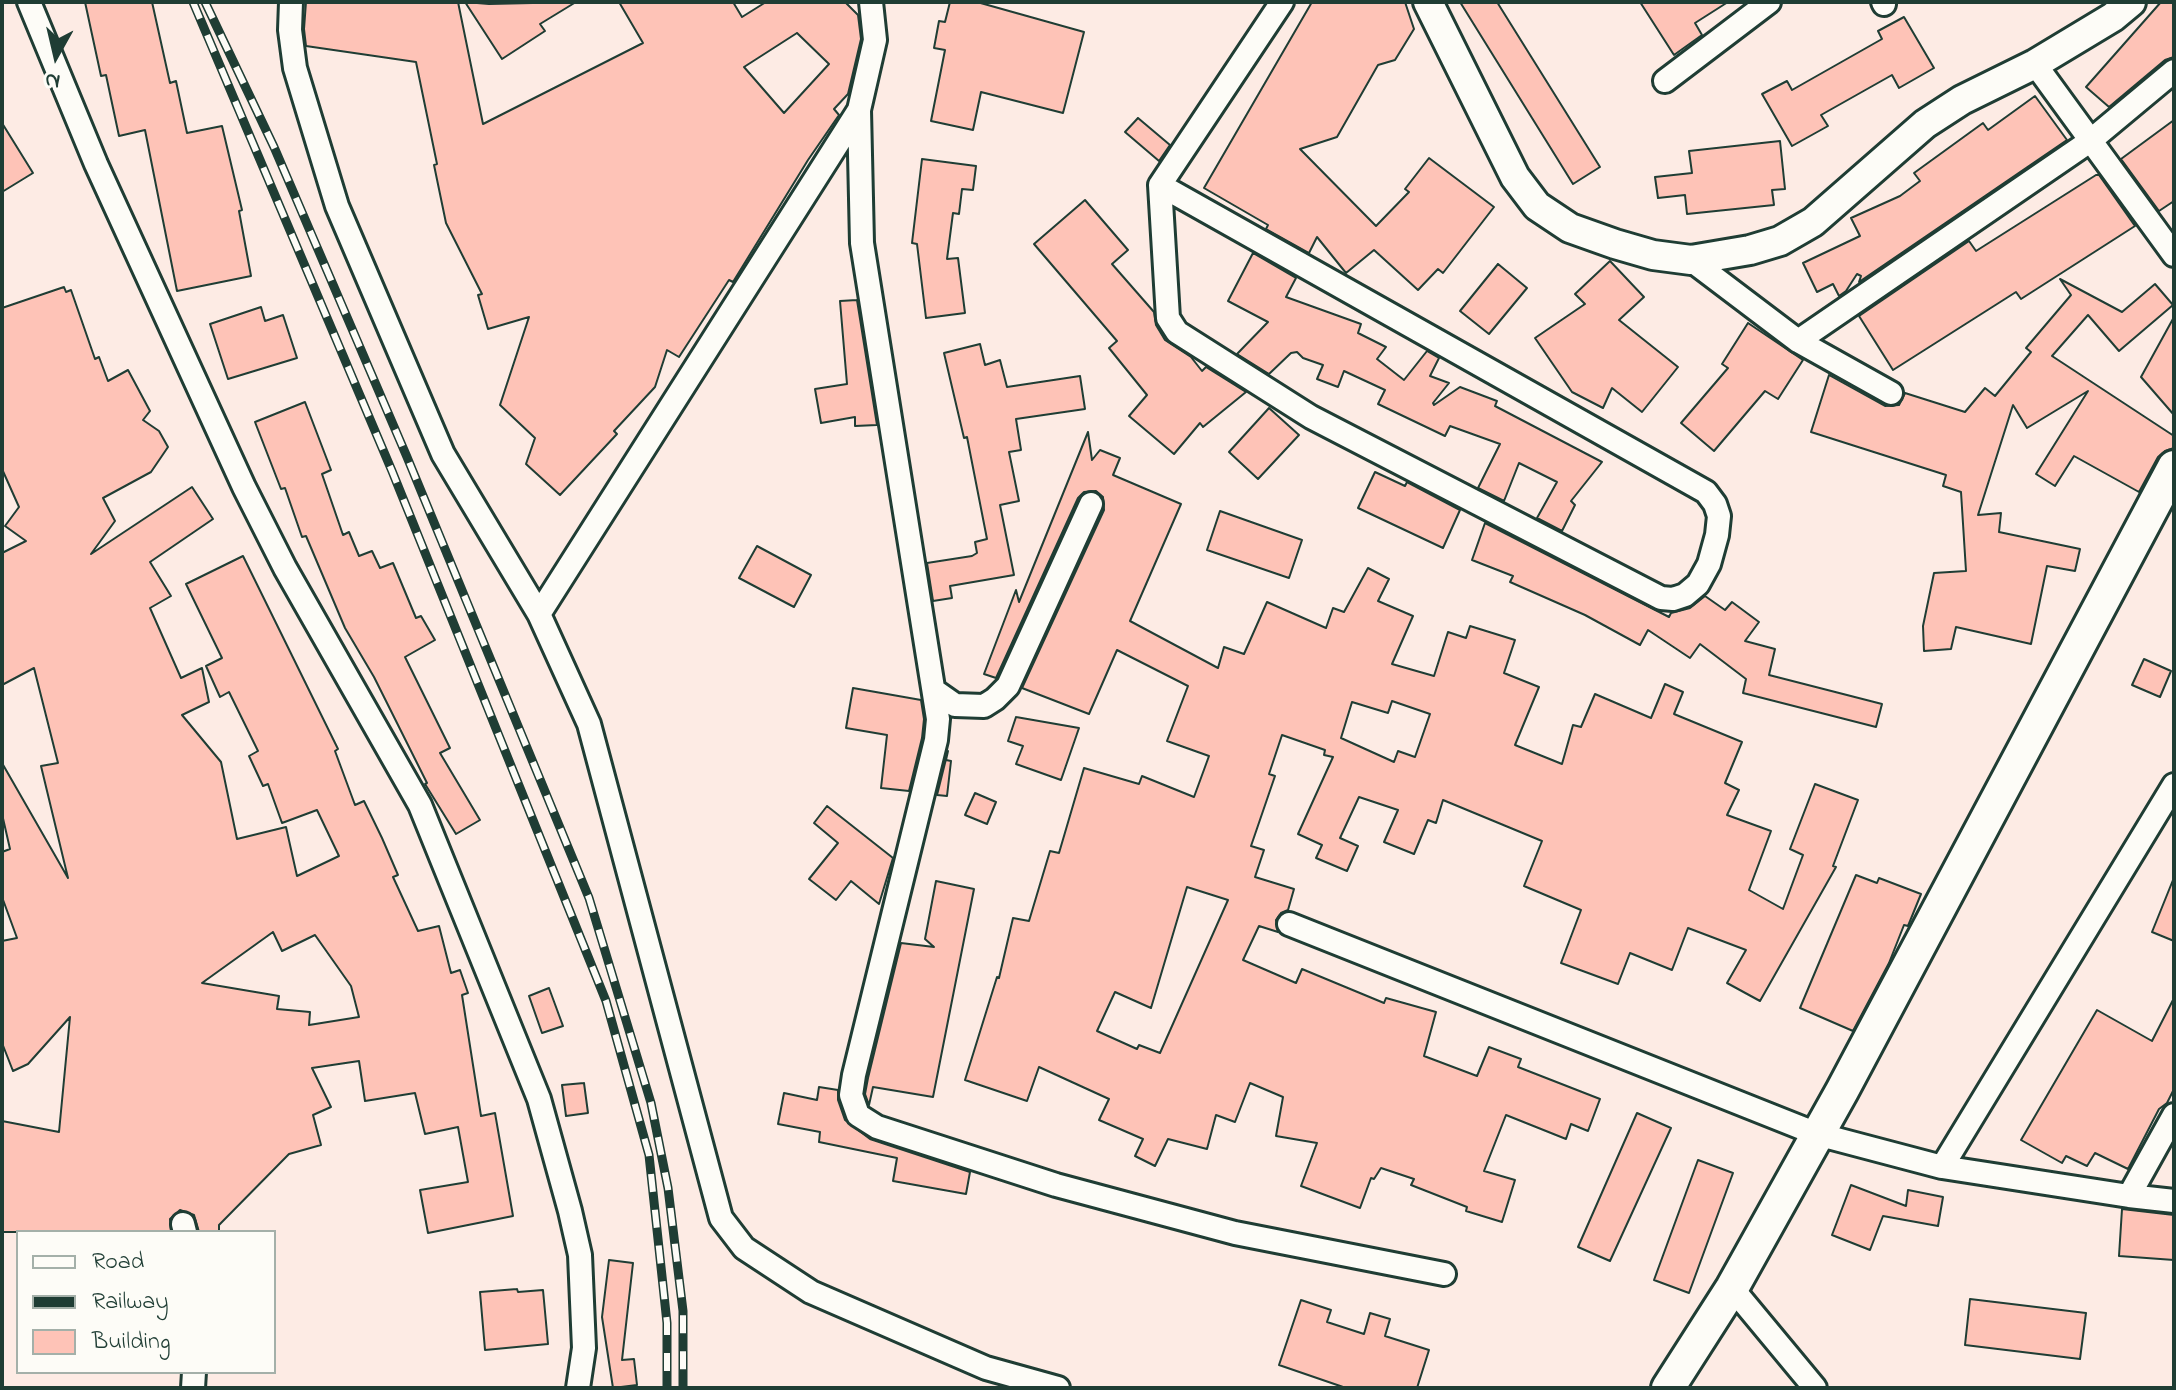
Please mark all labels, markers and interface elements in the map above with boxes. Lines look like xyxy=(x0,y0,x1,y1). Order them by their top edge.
north arrow xyxy=(16,16,96,96)
text: N xyxy=(43,63,62,97)
legend xyxy=(16,1230,276,1374)
text: Road xyxy=(92,1245,144,1280)
text: Railway xyxy=(92,1285,169,1320)
text: Building xyxy=(92,1325,171,1360)

